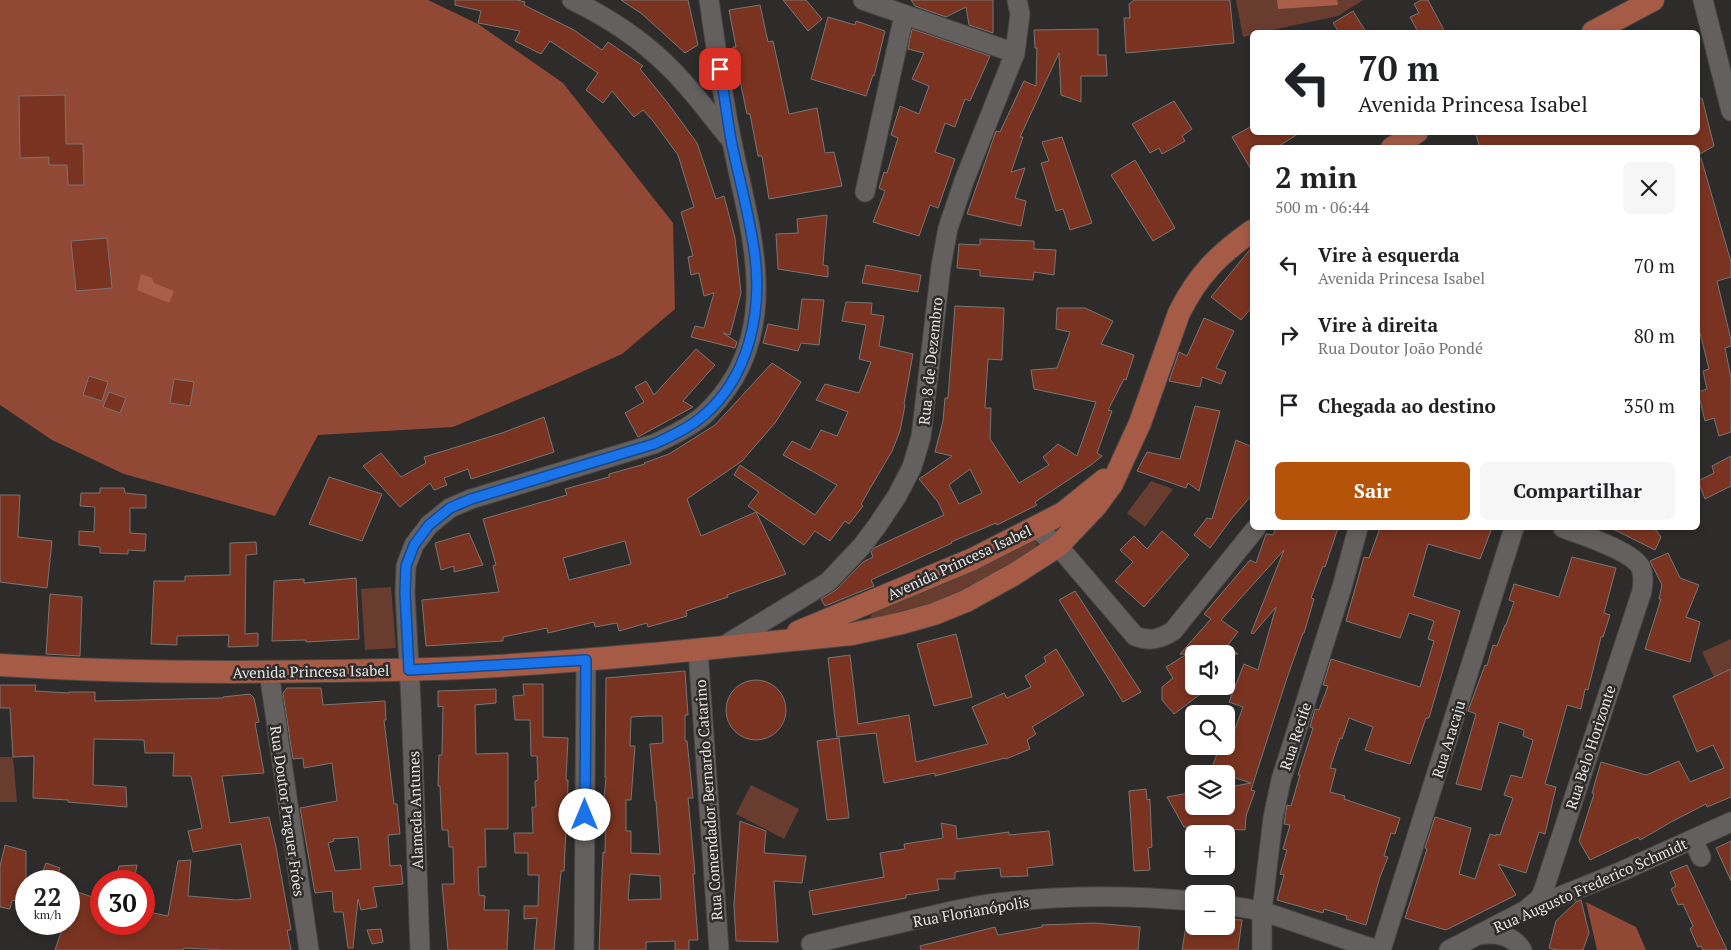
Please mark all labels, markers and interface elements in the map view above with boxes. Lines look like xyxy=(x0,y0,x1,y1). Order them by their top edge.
text: 70 m xyxy=(1358,45,1439,91)
pin xyxy=(699,48,741,90)
icon: left xyxy=(1275,50,1340,115)
icon: arrive xyxy=(706,55,734,83)
text: Avenida Princesa Isabel xyxy=(1358,89,1588,118)
text: 2 min xyxy=(1275,157,1357,197)
button: close xyxy=(1623,162,1675,214)
text: 500 m · 06:44 xyxy=(1275,196,1369,218)
text: Vire à esquerda xyxy=(1318,242,1460,267)
icon: left xyxy=(1275,251,1303,279)
text: 70 m xyxy=(1634,253,1675,278)
text: Avenida Princesa Isabel xyxy=(1318,267,1485,289)
street label: Rua 8 de Dezembro xyxy=(913,296,947,426)
text: Vire à direita xyxy=(1318,312,1438,337)
icon: right xyxy=(1275,321,1303,349)
text: 80 m xyxy=(1634,323,1675,348)
text: Rua Doutor João Pondé xyxy=(1318,337,1483,359)
icon: arrive xyxy=(1275,391,1303,419)
text: Chegada ao destino xyxy=(1318,393,1496,418)
text: 350 m xyxy=(1624,393,1675,418)
button: Sair xyxy=(1275,462,1470,520)
button: Compartilhar xyxy=(1480,462,1675,520)
street label: Avenida Princesa Isabel xyxy=(884,520,1034,604)
map controls xyxy=(1185,645,1235,935)
button: sound xyxy=(1185,645,1235,695)
street label: Avenida Princesa Isabel xyxy=(232,660,390,682)
street label: Rua Comendador Bernardo Catarino xyxy=(690,679,726,921)
street label: Rua Belo Horizonte xyxy=(1560,682,1620,812)
street label: Rua Aracaju xyxy=(1427,697,1469,780)
street label: Rua Recife xyxy=(1275,700,1315,772)
button: search xyxy=(1185,705,1235,755)
street label: Rua Doutor Praguer Fróes xyxy=(266,724,310,898)
street label: Alameda Antunes xyxy=(403,750,427,870)
button: layers xyxy=(1185,765,1235,815)
position arrow xyxy=(558,788,610,840)
button: + xyxy=(1185,825,1235,875)
street label: Rua Augusto Frederico Schmidt xyxy=(1490,833,1690,937)
speed limit sign: 30 xyxy=(90,870,155,935)
text: 22 xyxy=(33,880,62,913)
button: − xyxy=(1185,885,1235,935)
street label: Rua Florianópolis xyxy=(911,891,1031,931)
text: km/h xyxy=(34,907,61,922)

